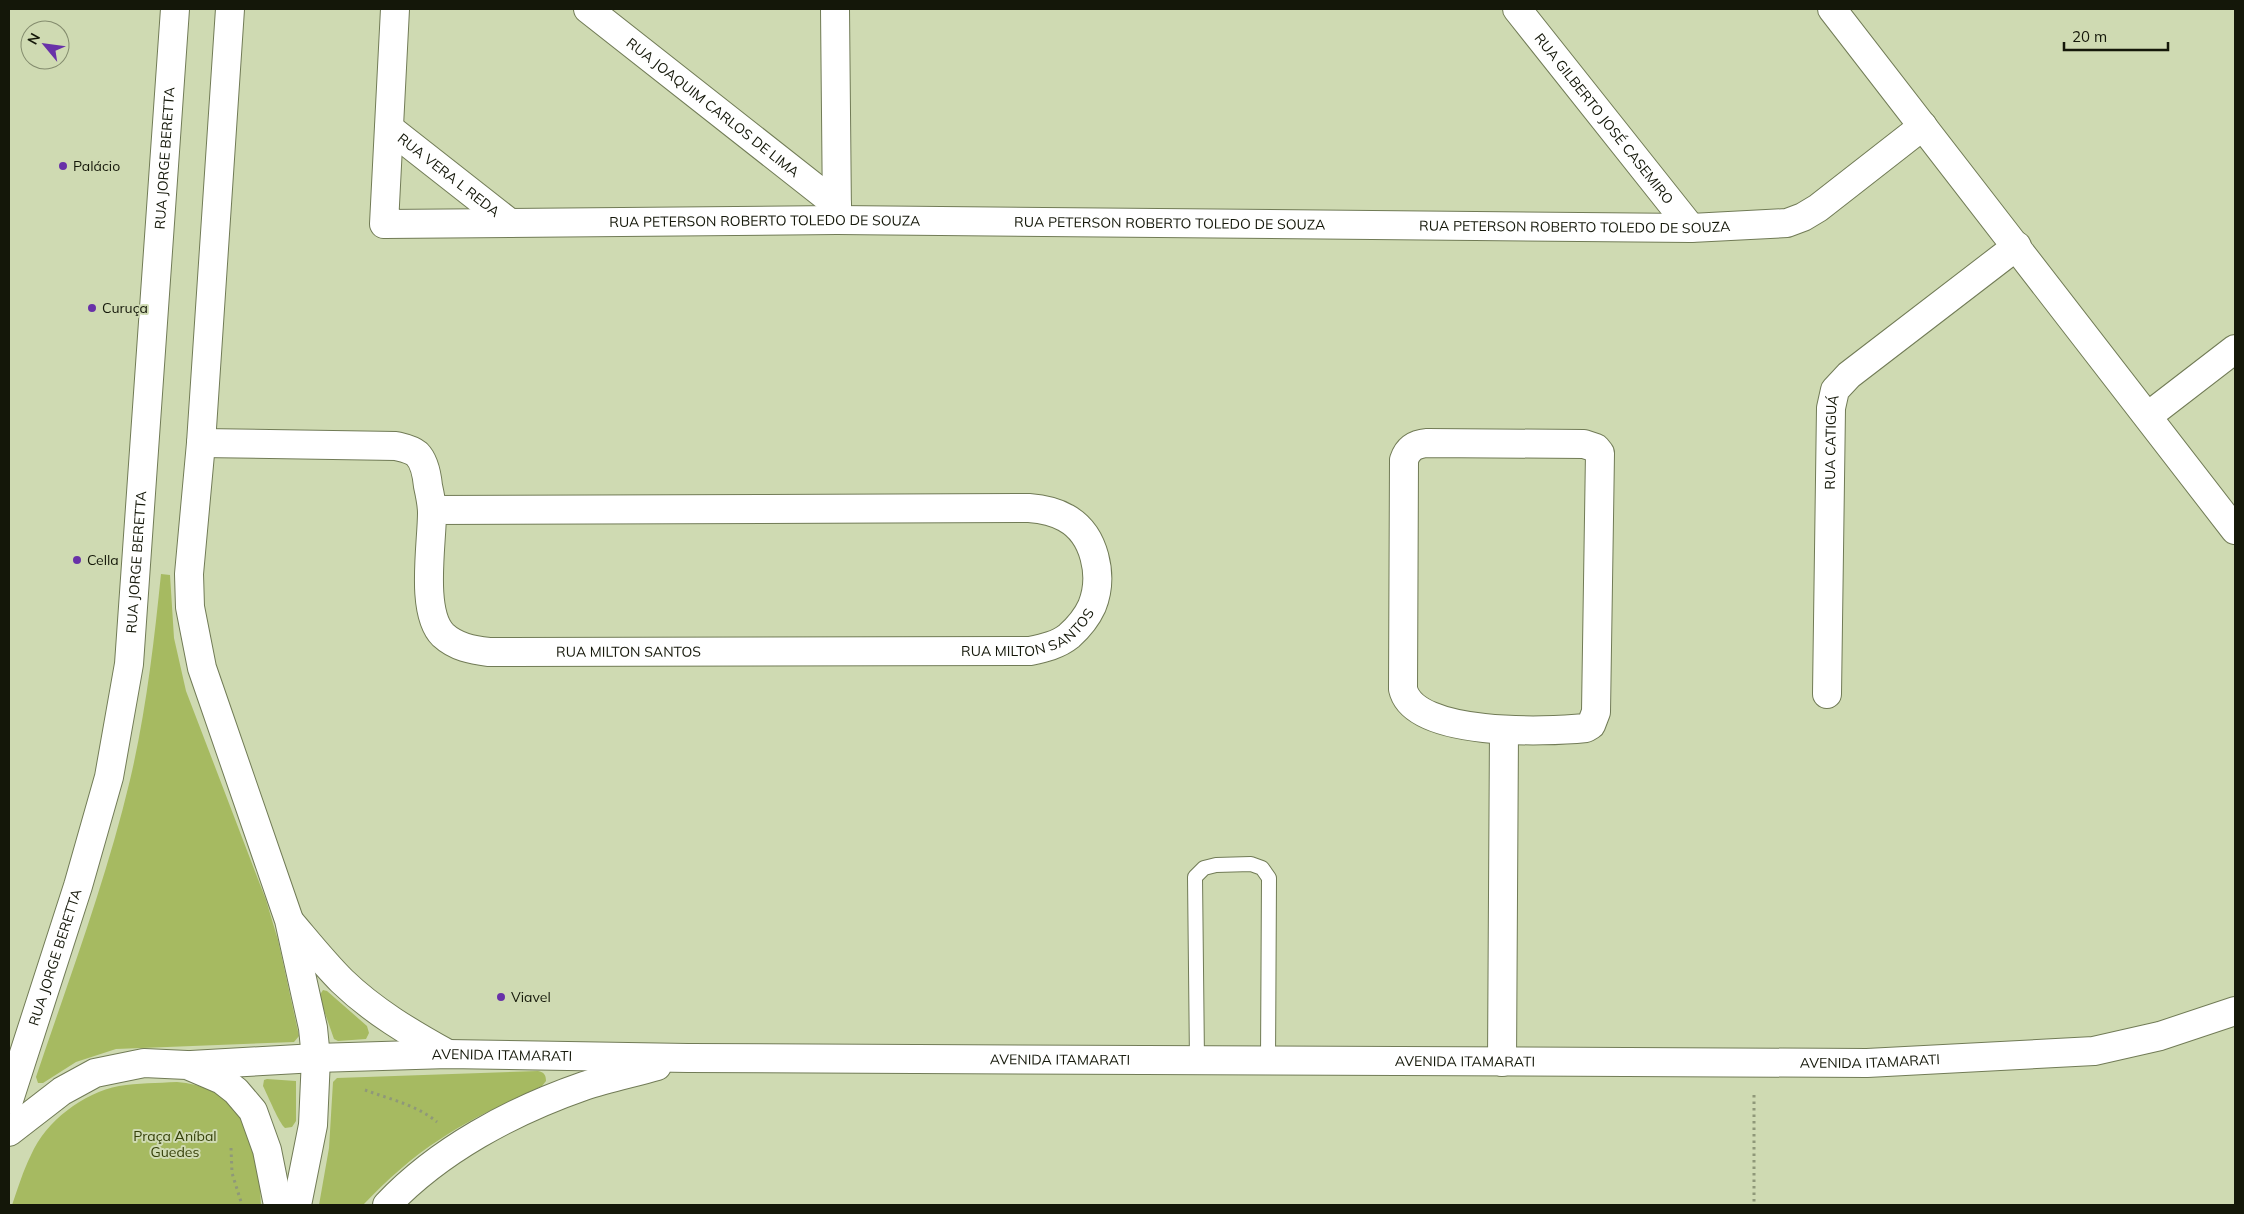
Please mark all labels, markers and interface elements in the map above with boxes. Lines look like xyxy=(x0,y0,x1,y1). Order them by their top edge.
north arrow xyxy=(20,20,70,70)
scale bar xyxy=(2064,20,2168,52)
text: 20 m xyxy=(2072,27,2107,46)
street label: RUA GILBERTO JOSÉ CASEMIRO xyxy=(1531,29,1678,208)
text: N xyxy=(23,30,44,48)
street label: RUA JOAQUIM CARLOS DE LIMA xyxy=(623,34,804,181)
street label: RUA JORGE BERETTA xyxy=(151,86,179,230)
street label: RUA VERA L REDA xyxy=(394,129,504,221)
place label: Palácio xyxy=(73,157,120,175)
marker: Palácio xyxy=(57,160,69,172)
street label: RUA PETERSON ROBERTO TOLEDO DE SOUZA xyxy=(609,211,921,231)
street label: RUA PETERSON ROBERTO TOLEDO DE SOUZA xyxy=(1014,213,1326,234)
street label: RUA PETERSON ROBERTO TOLEDO DE SOUZA xyxy=(1419,216,1731,237)
place label: Curuça xyxy=(102,299,148,317)
marker: Curuça xyxy=(86,302,98,314)
street label: RUA CATIGUÁ xyxy=(1821,392,1843,490)
street label: RUA JORGE BERETTA xyxy=(122,490,150,634)
place label: Cella xyxy=(87,551,119,569)
marker: Cella xyxy=(71,554,83,566)
street label: RUA MILTON SANTOS xyxy=(961,605,1098,660)
street label: RUA MILTON SANTOS xyxy=(556,643,701,661)
street label: RUA JORGE BERETTA xyxy=(25,886,86,1028)
place label: Viavel xyxy=(511,988,551,1006)
marker: Viavel xyxy=(495,991,507,1003)
street label: AVENIDA ITAMARATI xyxy=(431,1045,572,1065)
street label: AVENIDA ITAMARATI xyxy=(990,1050,1130,1069)
street label: AVENIDA ITAMARATI xyxy=(1800,1050,1940,1072)
street label: AVENIDA ITAMARATI xyxy=(1395,1052,1535,1071)
park label: Praça Aníbal Guedes xyxy=(133,1127,217,1161)

